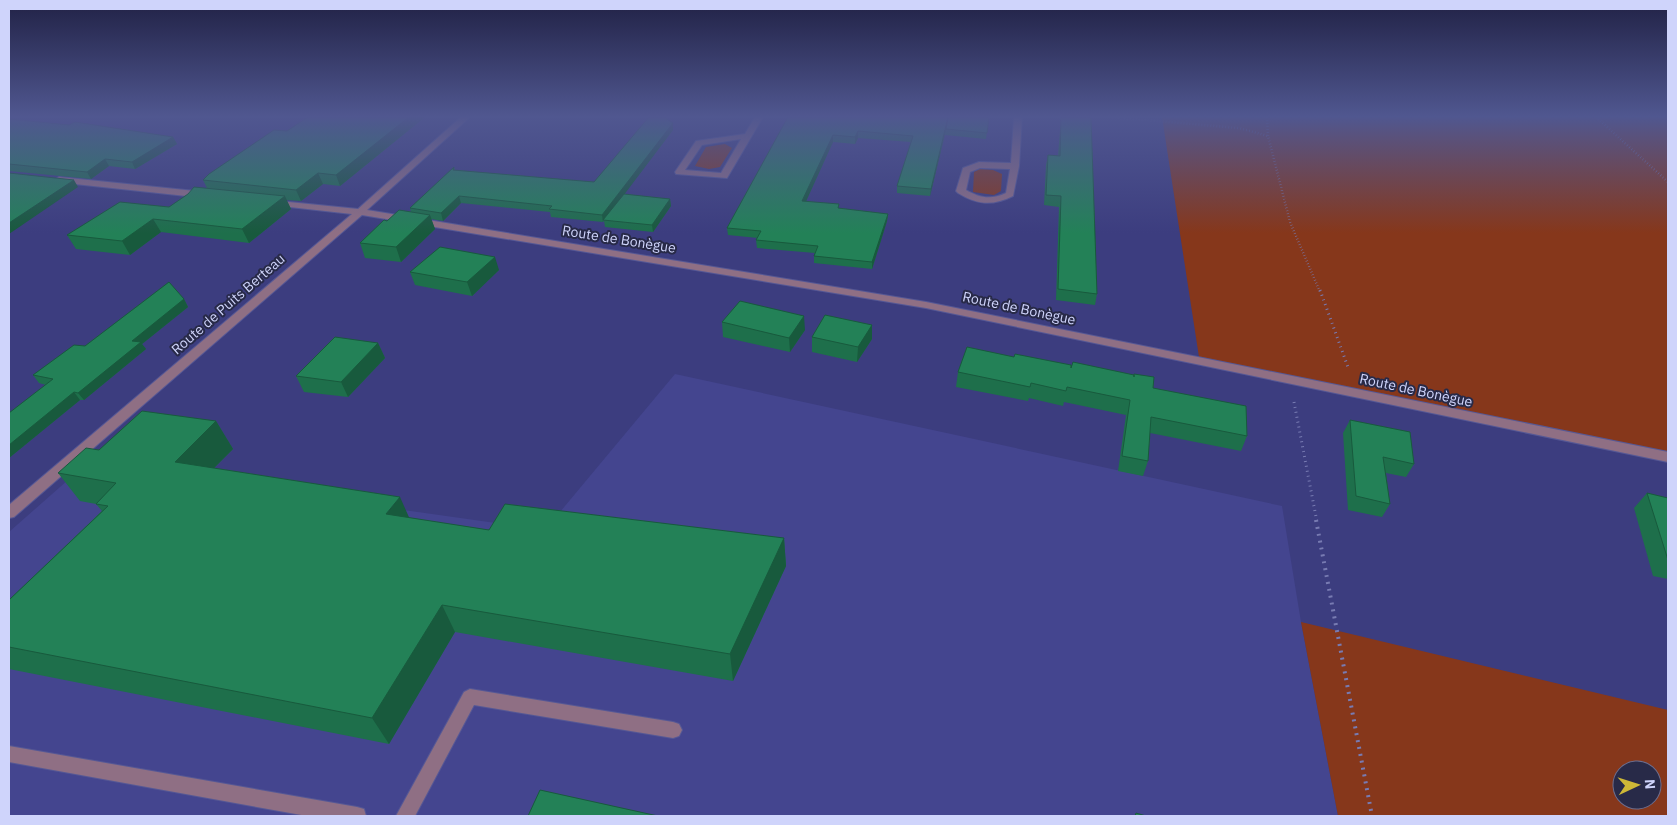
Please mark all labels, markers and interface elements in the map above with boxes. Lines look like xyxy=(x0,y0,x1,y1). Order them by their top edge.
street label: Route de Bonègue xyxy=(561,221,678,257)
street label: Route de Puits Berteau xyxy=(168,250,288,358)
street label: Route de Bonègue xyxy=(961,287,1077,329)
street label: Route de Bonègue xyxy=(1358,369,1474,411)
north arrow xyxy=(1612,760,1662,810)
text: N xyxy=(1641,778,1659,790)

